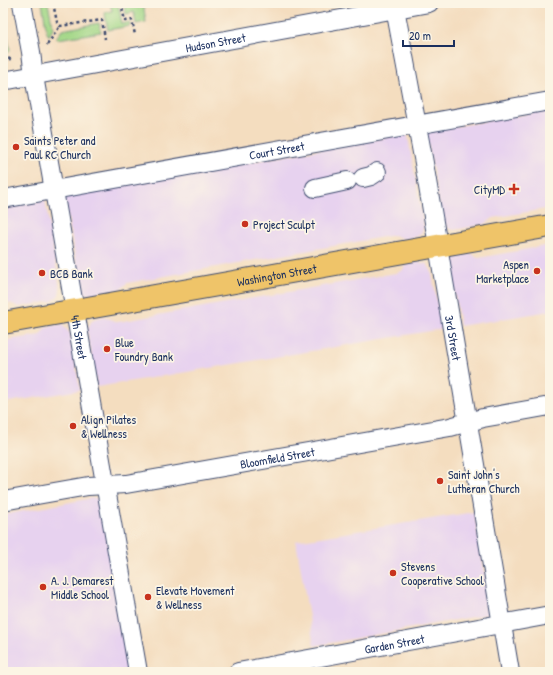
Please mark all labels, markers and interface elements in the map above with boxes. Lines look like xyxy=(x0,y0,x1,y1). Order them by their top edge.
scale bar xyxy=(403,22,454,48)
text: 20 m xyxy=(409,27,431,44)
street label: Hudson Street xyxy=(184,28,248,56)
place label: Saints Peter and Paul RC Church xyxy=(24,132,96,163)
street label: Court Street xyxy=(248,137,306,163)
marker: Saints Peter and Paul RC Church xyxy=(11,142,21,152)
place label: CityMD xyxy=(474,181,505,198)
marker: CityMD xyxy=(508,183,520,195)
place label: Project Sculpt xyxy=(253,216,316,233)
marker: Project Sculpt xyxy=(240,219,250,229)
place label: Aspen Marketplace xyxy=(476,256,529,287)
street label: Washington Street xyxy=(236,259,319,290)
place label: BCB Bank xyxy=(50,265,93,282)
marker: Aspen Marketplace xyxy=(532,266,542,276)
marker: BCB Bank xyxy=(37,268,47,278)
street label: 4th Street xyxy=(67,314,92,361)
street label: 3rd Street xyxy=(441,314,466,362)
place label: Blue Foundry Bank xyxy=(114,334,173,365)
marker: Blue Foundry Bank xyxy=(102,344,112,354)
place label: Align Pilates & Wellness xyxy=(81,411,137,442)
marker: Align Pilates & Wellness xyxy=(68,421,78,431)
street label: Bloomfield Street xyxy=(239,442,317,472)
place label: Saint John's Lutheran Church xyxy=(448,466,519,497)
marker: Saint John's Lutheran Church xyxy=(435,476,445,486)
place label: Stevens Cooperative School xyxy=(401,558,485,589)
marker: Stevens Cooperative School xyxy=(388,568,398,578)
place label: A. J. Demarest Middle School xyxy=(51,572,114,603)
marker: A. J. Demarest Middle School xyxy=(38,582,48,592)
place label: Elevate Movement & Wellness xyxy=(156,582,235,613)
marker: Elevate Movement & Wellness xyxy=(143,592,153,602)
street label: Garden Street xyxy=(363,629,427,657)

